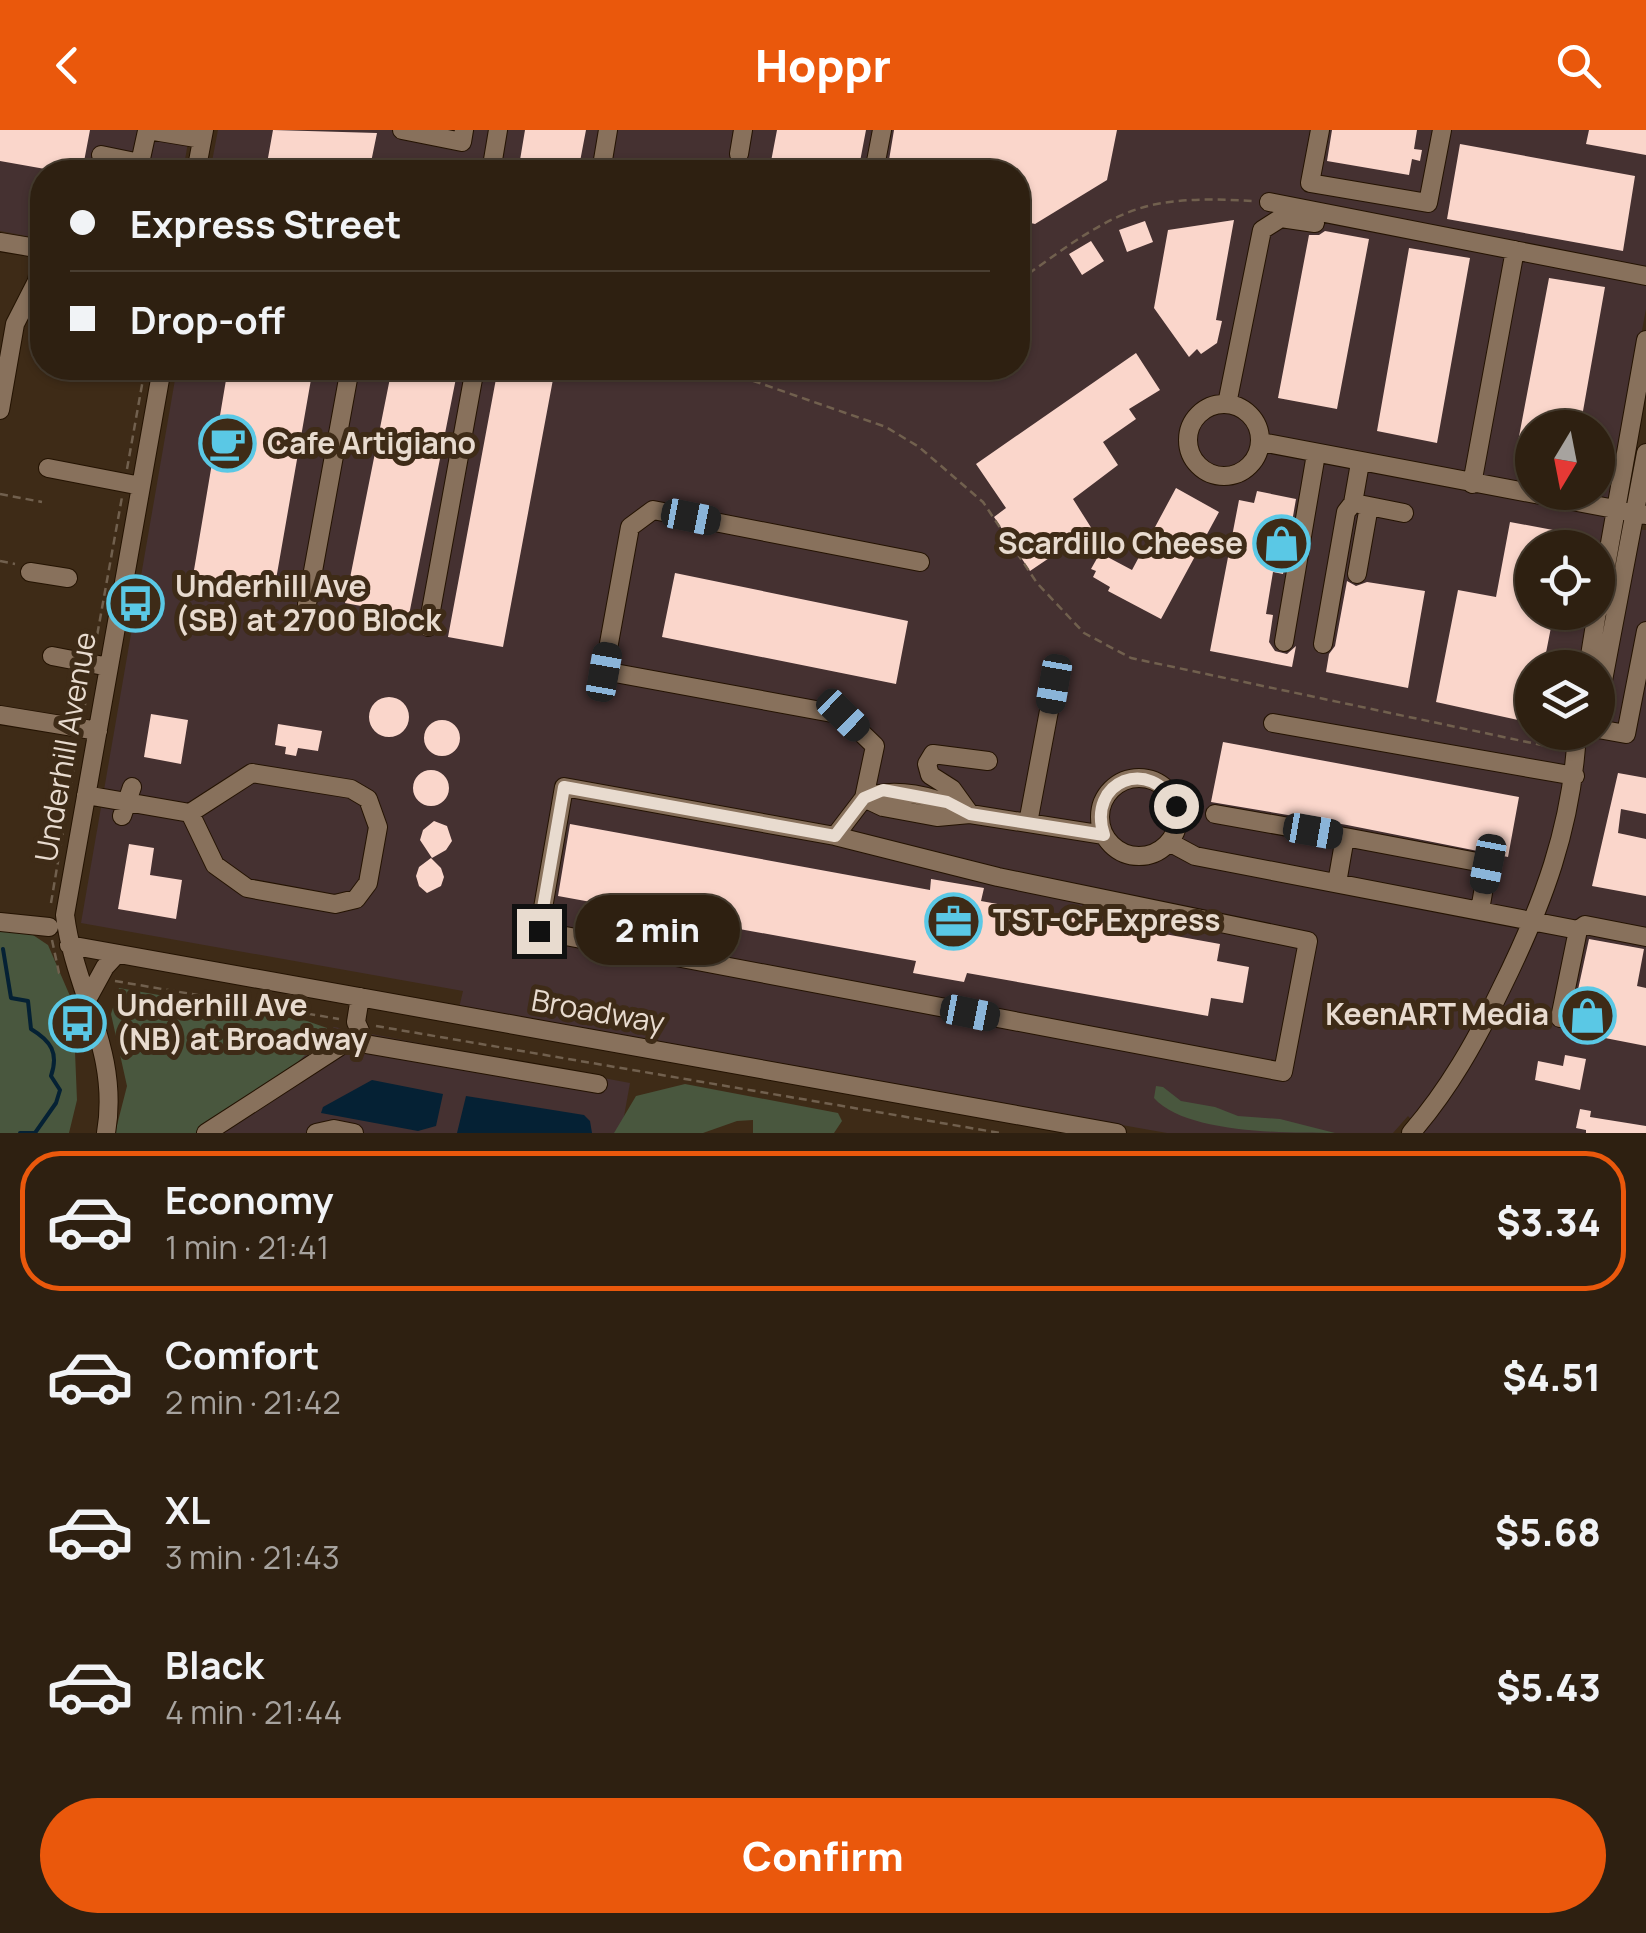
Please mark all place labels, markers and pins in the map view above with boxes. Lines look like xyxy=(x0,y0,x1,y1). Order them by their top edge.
cafe icon: Cafe Artigiano xyxy=(198,414,258,474)
place label: Cafe Artigiano xyxy=(267,422,476,463)
shop icon: Scardillo Cheese xyxy=(1252,514,1312,574)
place label: Scardillo Cheese xyxy=(998,522,1243,563)
place label: Underhill Ave (SB) at 2700 Block xyxy=(175,565,442,640)
bus stop icon: Underhill Ave (SB) at 2700 Block xyxy=(106,574,166,634)
office icon: TST-CF Express xyxy=(924,891,984,951)
place label: TST-CF Express xyxy=(993,899,1220,940)
place label: Underhill Ave (NB) at Broadway xyxy=(116,984,367,1059)
shop icon: KeenART Media xyxy=(1558,985,1618,1045)
bus stop icon: Underhill Ave (NB) at Broadway xyxy=(47,993,107,1053)
place label: KeenART Media xyxy=(1325,993,1549,1034)

